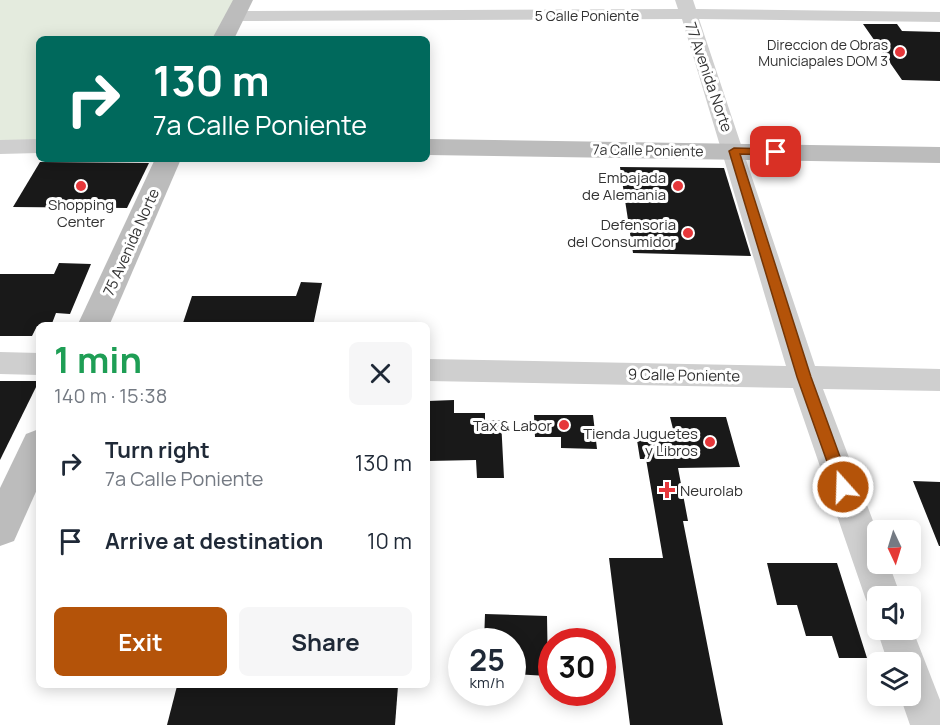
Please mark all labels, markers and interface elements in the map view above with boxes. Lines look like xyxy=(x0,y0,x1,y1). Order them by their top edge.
street label: 5 Calle Poniente xyxy=(535,6,639,25)
street label: 77 Avenida Norte xyxy=(680,19,738,135)
place label: Direccion de Obras Municiapales DOM 3 xyxy=(758,35,888,70)
marker: Direccion de Obras Municiapales DOM 3 xyxy=(893,45,907,59)
text: 130 m xyxy=(153,51,270,109)
icon: right xyxy=(54,60,132,138)
text: 7a Calle Poniente xyxy=(153,106,367,143)
pin xyxy=(750,126,801,177)
icon: arrive xyxy=(759,135,792,168)
street label: 7a Calle Poniente xyxy=(592,140,704,160)
place label: Embajada de Alemania xyxy=(582,167,666,205)
marker: Shopping Center xyxy=(74,179,88,193)
marker: Embajada de Alemania xyxy=(671,179,685,193)
street label: 75 Avenida Norte xyxy=(98,185,164,299)
place label: Shopping Center xyxy=(48,194,114,232)
place label: Defensoria del Consumidor xyxy=(567,214,677,252)
marker: Defensoria del Consumidor xyxy=(681,226,695,240)
text: 1 min xyxy=(54,335,142,384)
button: close xyxy=(349,342,412,405)
street label: 9 Calle Poniente xyxy=(628,364,741,386)
text: 140 m · 15:38 xyxy=(54,382,167,409)
place label: Tax & Labor xyxy=(473,415,553,436)
marker: Tax & Labor xyxy=(557,418,571,432)
place label: Tienda Juguetes y Libros xyxy=(583,423,698,461)
text: Turn right xyxy=(105,435,210,465)
marker: Tienda Juguetes y Libros xyxy=(703,435,717,449)
icon: right xyxy=(54,447,87,480)
text: 130 m xyxy=(355,448,412,478)
position arrow xyxy=(811,455,875,519)
text: 7a Calle Poniente xyxy=(105,465,264,492)
place label: Neurolab xyxy=(680,480,743,501)
marker: Neurolab xyxy=(658,481,676,499)
north arrow xyxy=(867,520,921,574)
map controls xyxy=(867,520,921,706)
icon: arrive xyxy=(54,525,87,558)
text: Arrive at destination xyxy=(105,526,323,556)
text: 10 m xyxy=(367,526,412,556)
button: sound xyxy=(867,586,921,640)
button: Exit xyxy=(54,607,227,676)
button: Share xyxy=(239,607,412,676)
speed limit sign: 30 xyxy=(538,628,616,706)
text: 25 xyxy=(469,639,505,680)
button: layers xyxy=(867,652,921,706)
text: km/h xyxy=(470,672,504,693)

